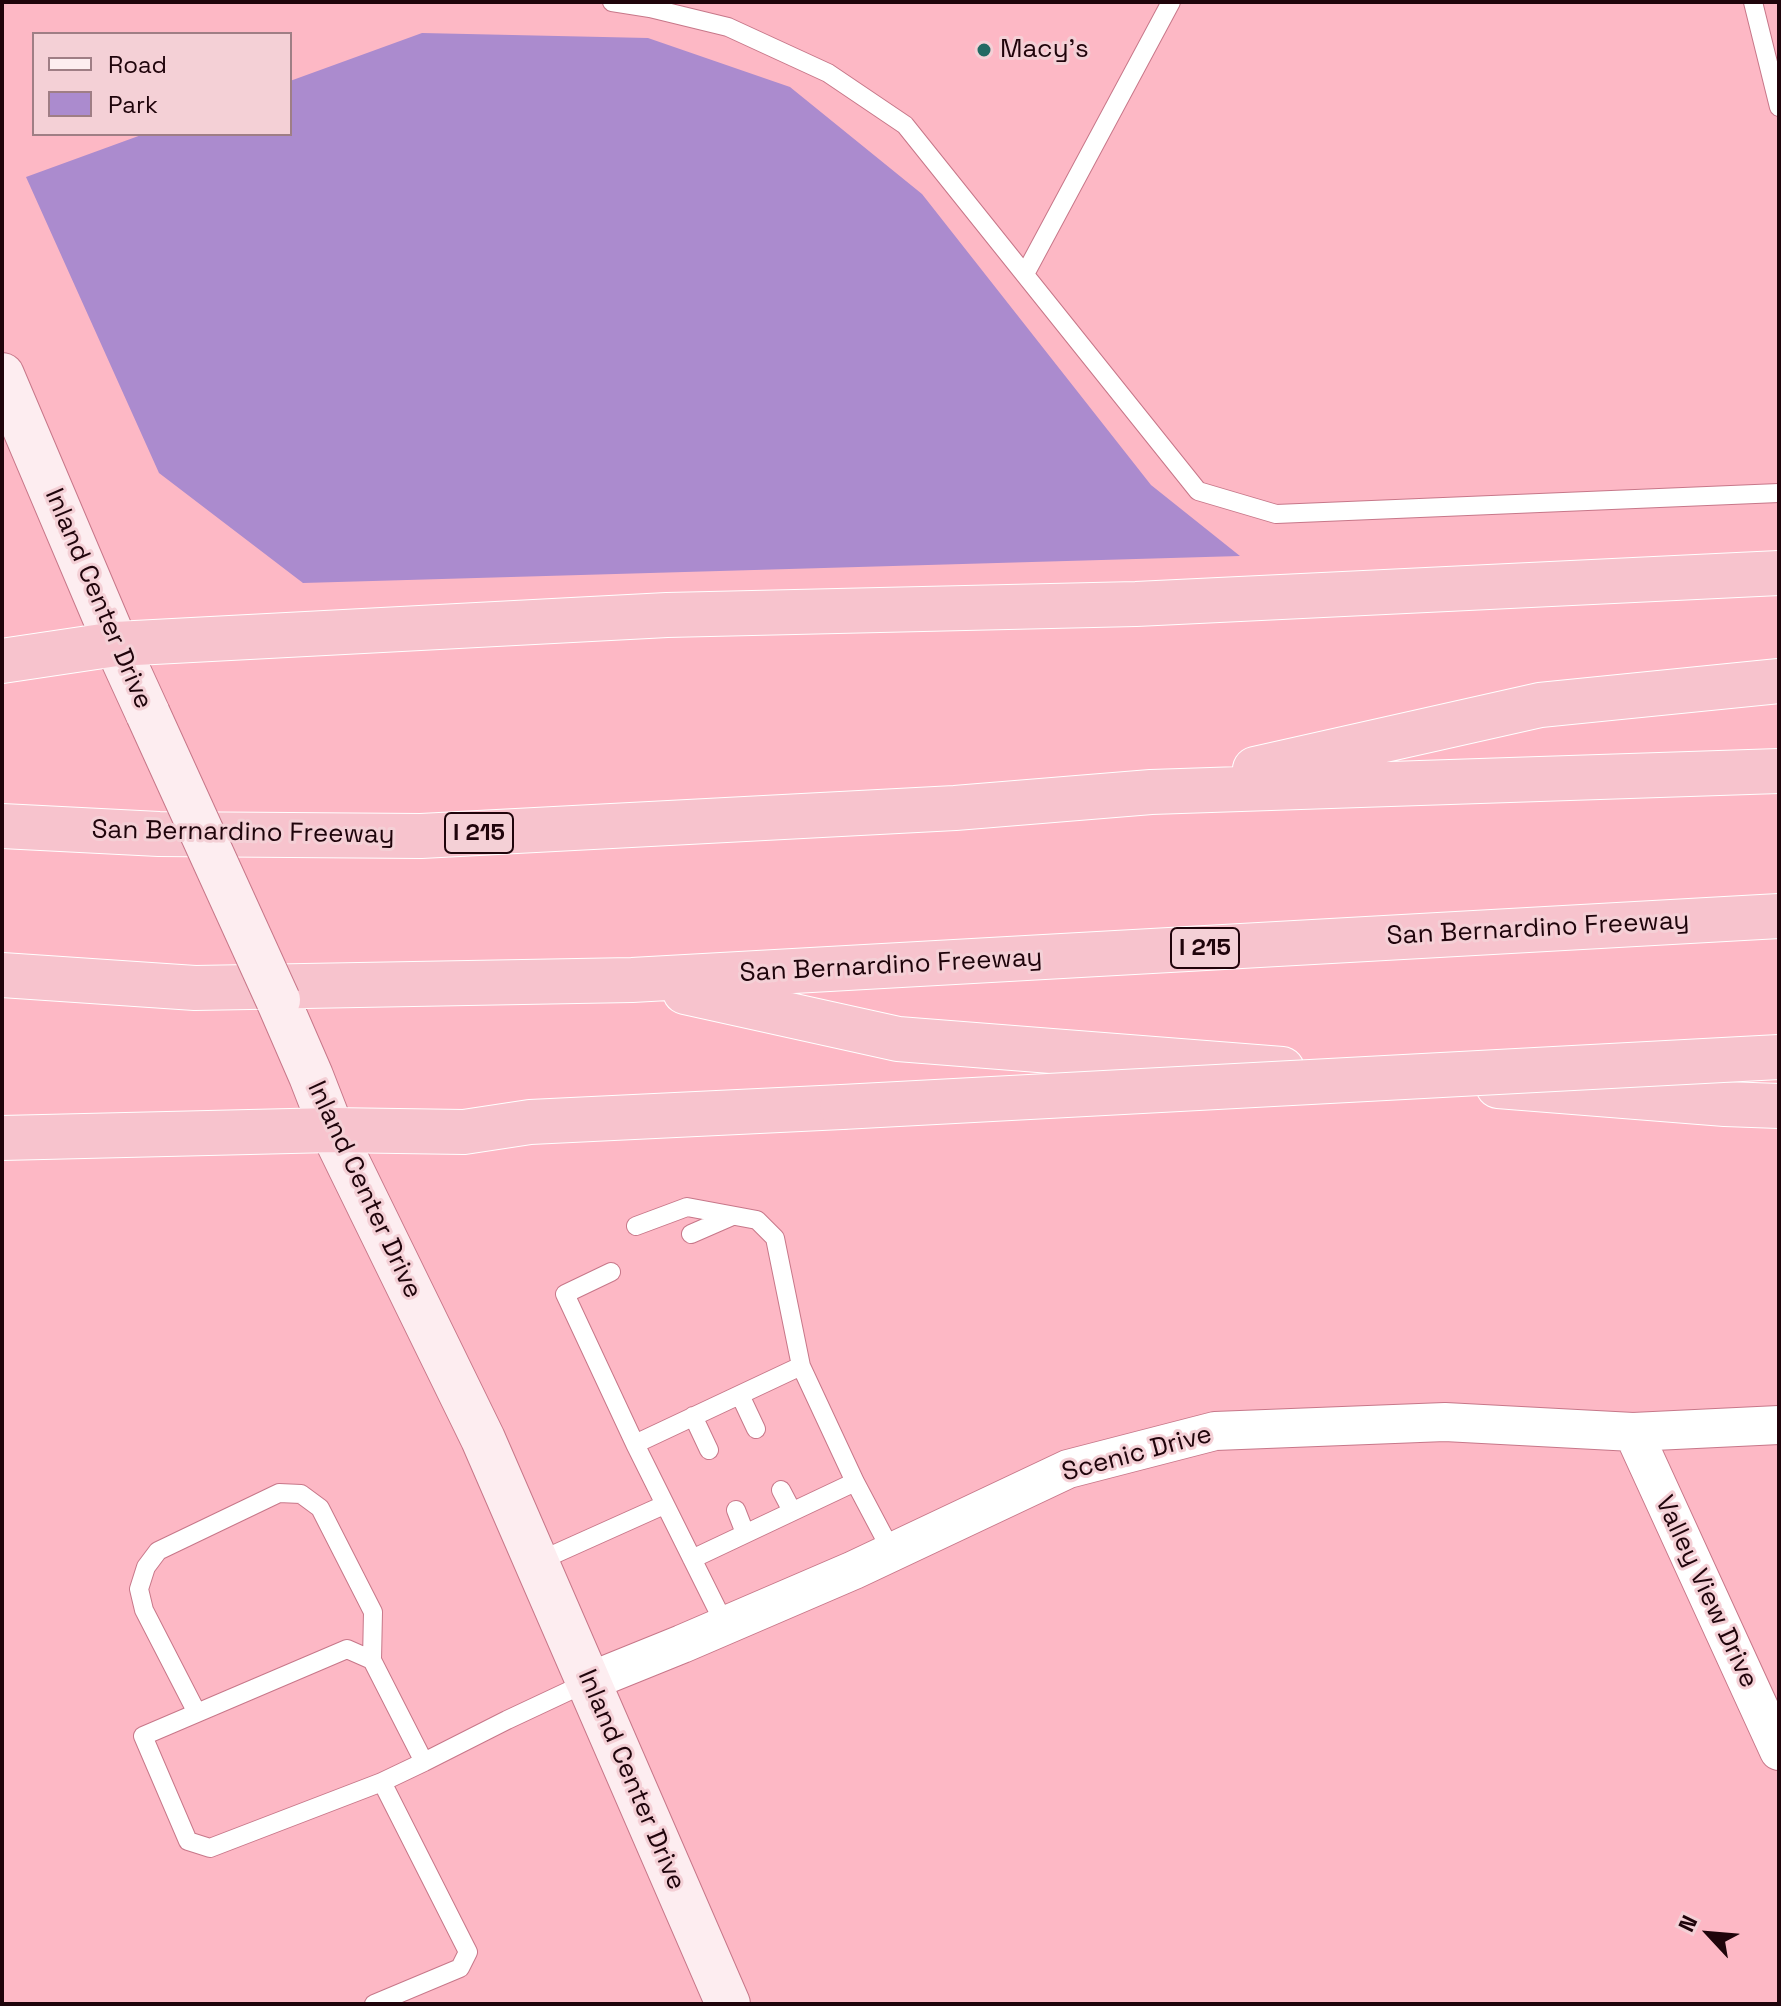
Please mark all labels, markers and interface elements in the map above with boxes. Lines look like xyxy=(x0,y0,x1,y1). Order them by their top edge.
legend xyxy=(32,32,292,136)
place label: Macy's xyxy=(1000,34,1089,66)
marker: Macy's xyxy=(975,41,993,59)
text: Road xyxy=(108,49,167,80)
text: Park xyxy=(108,89,158,120)
street label: Inland Center Drive xyxy=(37,484,159,714)
road number: I 215 xyxy=(445,813,513,853)
street label: San Bernardino Freeway xyxy=(91,815,395,851)
street label: San Bernardino Freeway xyxy=(1386,905,1690,953)
road number: I 215 xyxy=(1171,928,1239,968)
street label: San Bernardino Freeway xyxy=(739,942,1043,990)
street label: Inland Center Drive xyxy=(300,1076,428,1304)
street label: Scenic Drive xyxy=(1059,1419,1215,1489)
street label: Valley View Drive xyxy=(1648,1491,1764,1693)
street label: Inland Center Drive xyxy=(570,1665,692,1895)
north arrow xyxy=(1669,1894,1749,1974)
text: N xyxy=(1672,1911,1703,1936)

